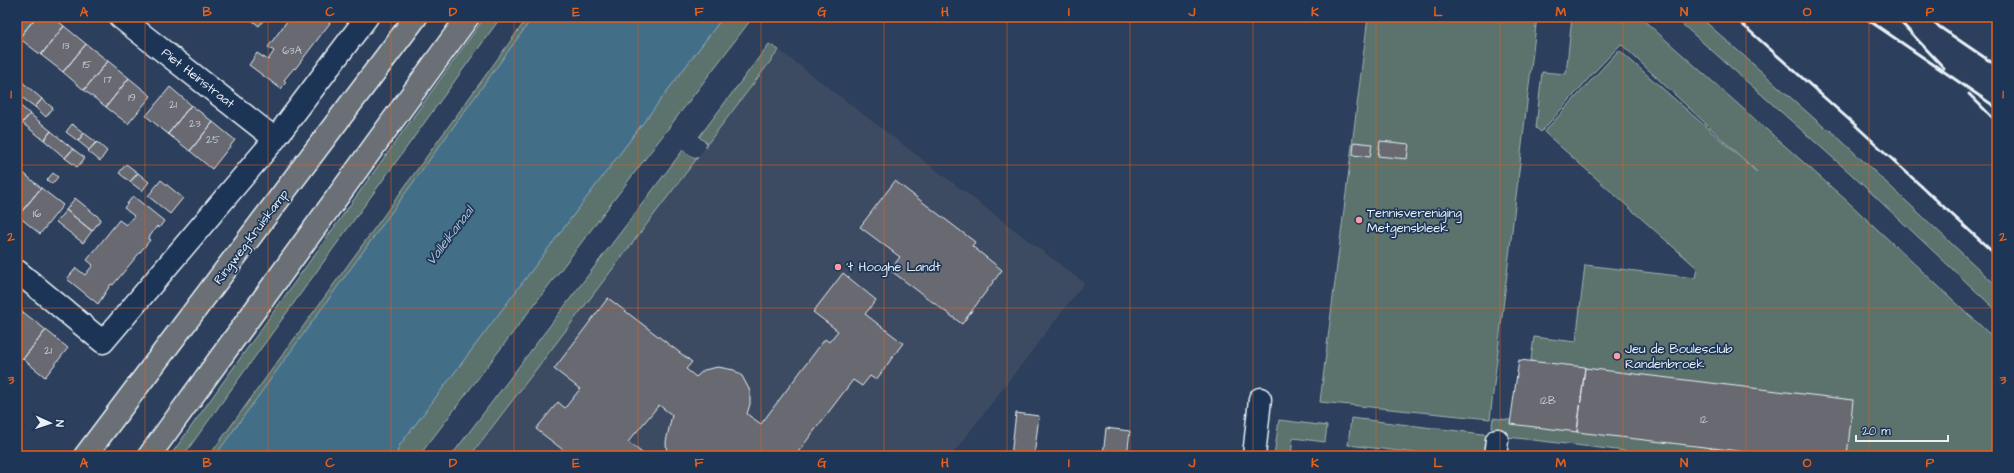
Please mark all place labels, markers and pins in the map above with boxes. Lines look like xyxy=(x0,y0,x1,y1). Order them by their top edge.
place label: Tennisvereniging Metgensbleek xyxy=(1367,204,1462,238)
marker: Tennisvereniging Metgensbleek xyxy=(1354,215,1364,225)
place label: 't Hooghe Landt xyxy=(846,258,941,277)
marker: 't Hooghe Landt xyxy=(833,262,843,272)
place label: Jeu de Boulesclub Randenbroek xyxy=(1625,340,1733,373)
marker: Jeu de Boulesclub Randenbroek xyxy=(1612,351,1622,361)

